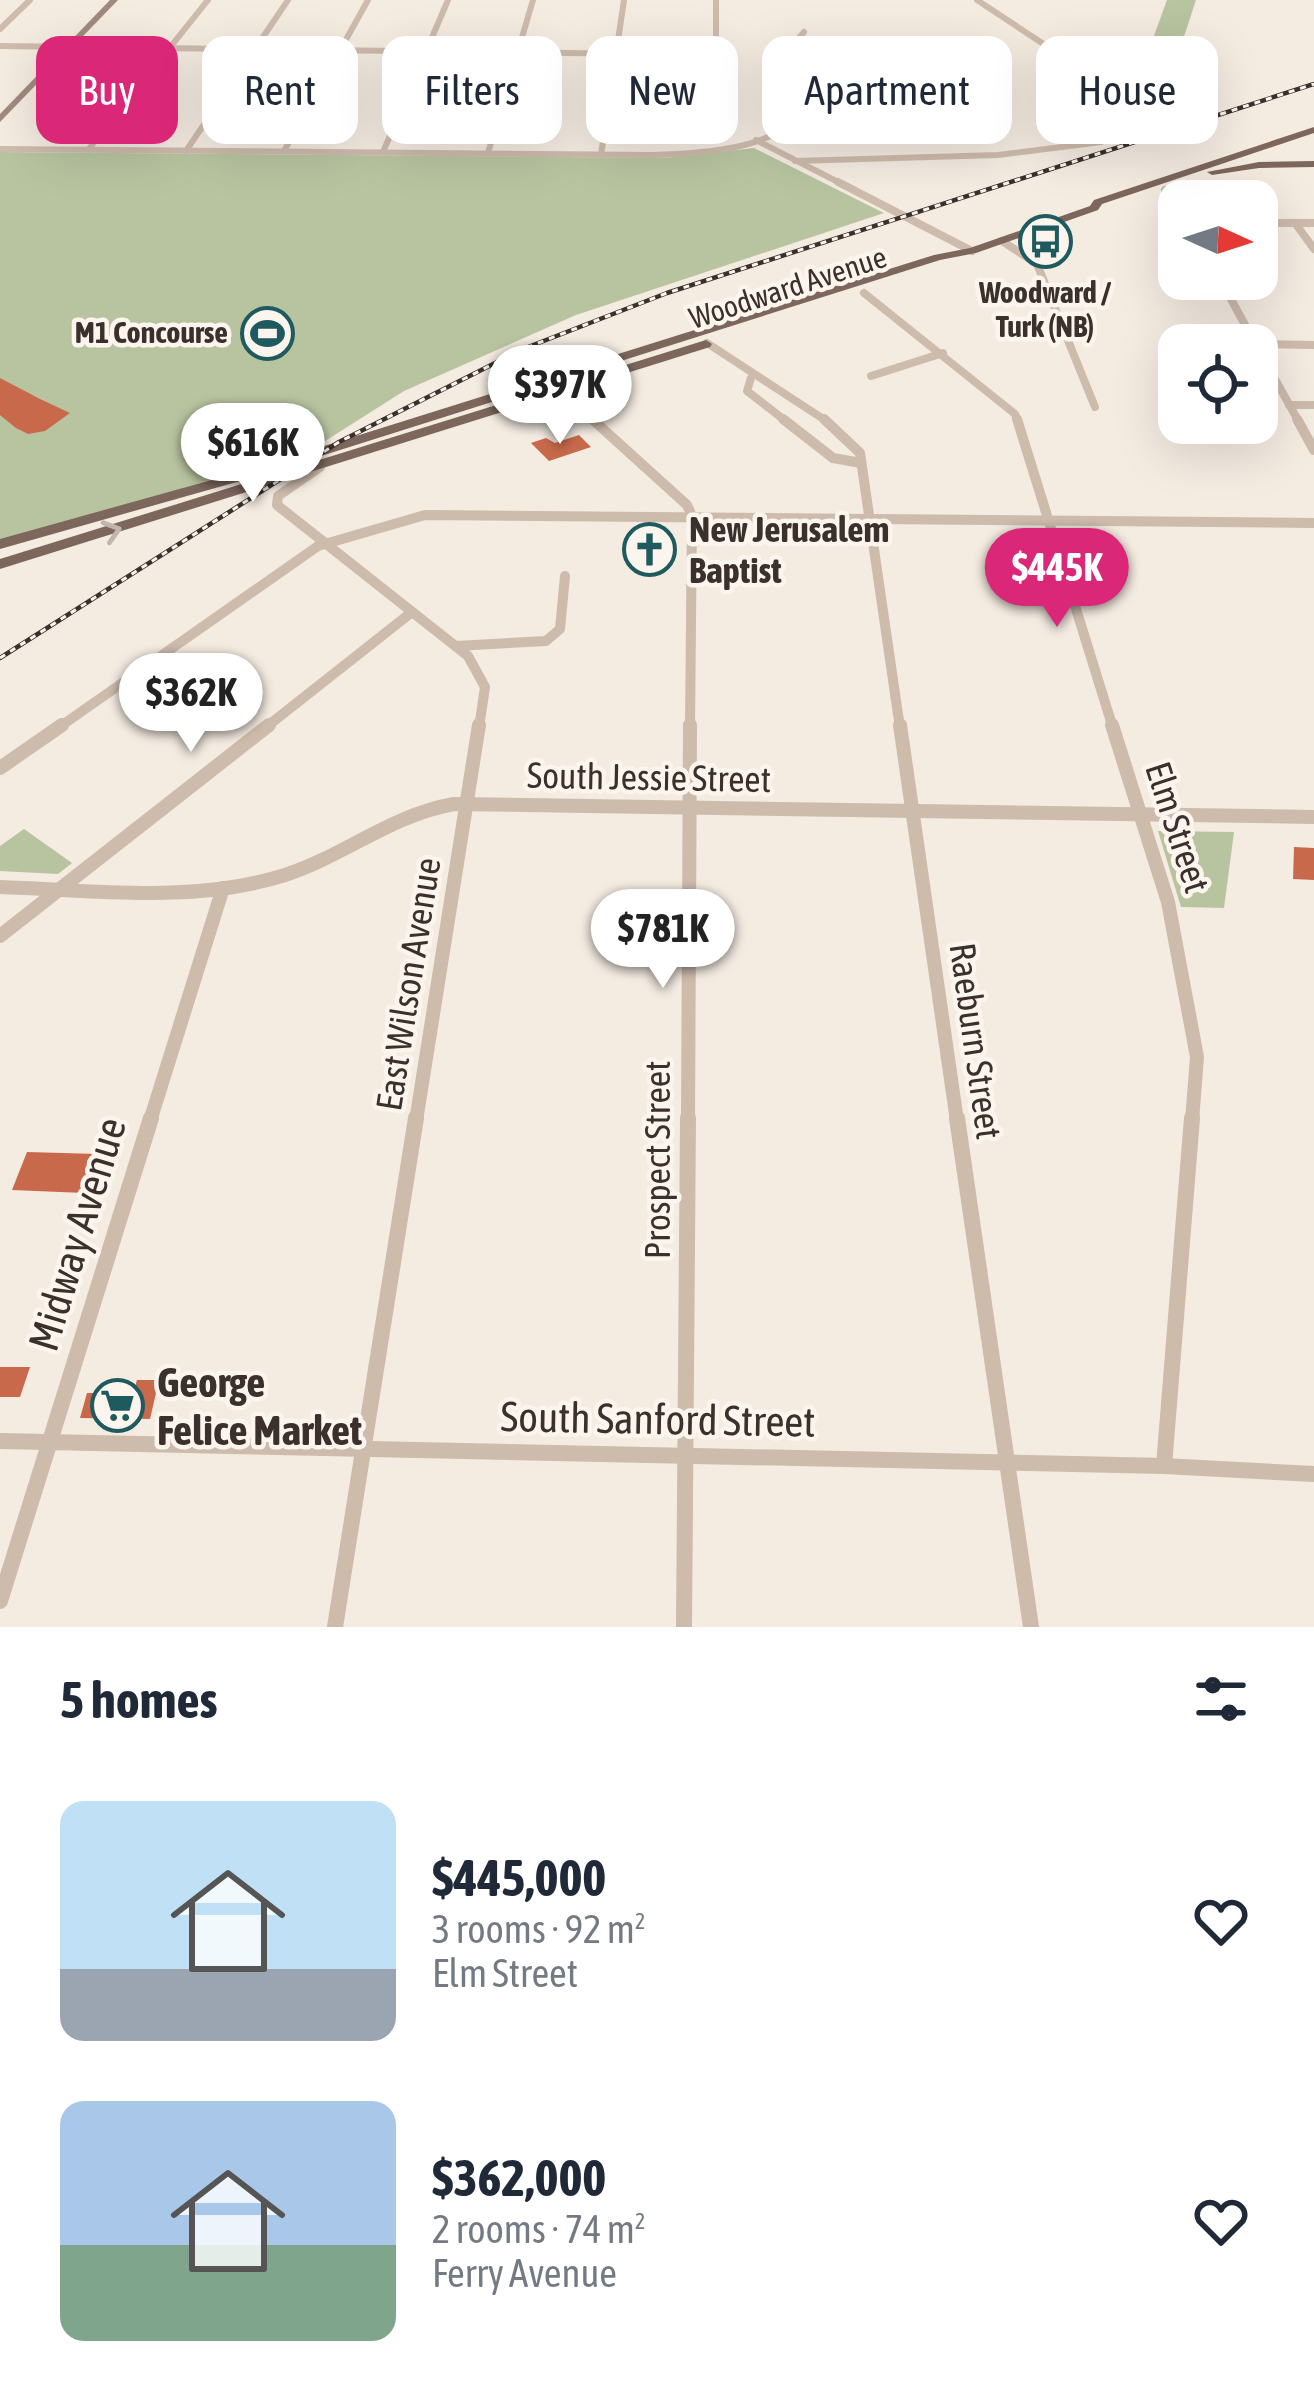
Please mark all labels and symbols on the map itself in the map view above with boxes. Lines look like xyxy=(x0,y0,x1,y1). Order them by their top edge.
north arrow xyxy=(1158,180,1278,300)
bus stop icon: Woodward / Turk (NB) xyxy=(1017,213,1073,269)
street label: Woodward Avenue xyxy=(685,239,890,335)
place label: Woodward / Turk (NB) xyxy=(978,275,1112,343)
sports icon: M1 Concourse xyxy=(239,305,295,361)
place label: M1 Concourse xyxy=(75,315,228,349)
pin: $397K xyxy=(476,345,644,447)
pin: $616K xyxy=(169,403,337,505)
place label: New Jerusalem Baptist xyxy=(689,508,889,591)
one-way arrow xyxy=(101,520,122,545)
church icon: New Jerusalem Baptist xyxy=(622,522,678,578)
pin: $445K xyxy=(973,528,1141,630)
pin: $362K xyxy=(107,653,275,755)
street label: South Jessie Street xyxy=(527,754,771,800)
street label: Elm Street xyxy=(1137,756,1219,898)
street label: East Wilson Avenue xyxy=(367,854,449,1114)
pin: $781K xyxy=(579,889,747,991)
street label: Raeburn Street xyxy=(941,940,1011,1142)
street label: Prospect Street xyxy=(636,1061,678,1259)
street label: Midway Avenue xyxy=(19,1112,135,1356)
place label: George Felice Market xyxy=(157,1358,362,1454)
supermarket icon: George Felice Market xyxy=(90,1378,146,1434)
street label: South Sanford Street xyxy=(500,1392,816,1446)

